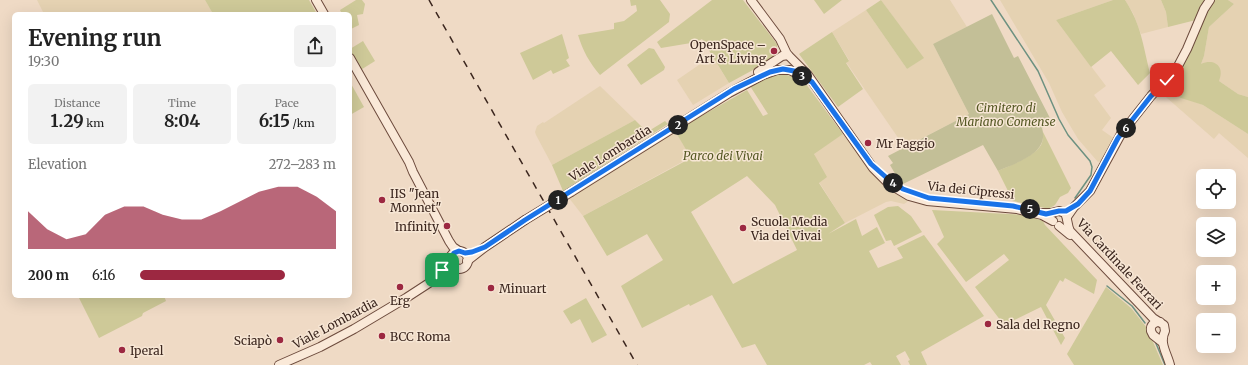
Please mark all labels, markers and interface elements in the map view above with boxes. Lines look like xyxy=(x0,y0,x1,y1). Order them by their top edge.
text: Evening run xyxy=(28,24,162,52)
button: share xyxy=(294,25,336,67)
place label: OpenSpace – Art & Living xyxy=(690,37,767,66)
marker: OpenSpace – Art & Living xyxy=(769,46,779,56)
text: 19:30 xyxy=(28,53,59,70)
pin xyxy=(1150,63,1184,97)
pin: 3 xyxy=(792,66,812,86)
text: 3 xyxy=(799,69,805,83)
icon: check xyxy=(1156,69,1178,91)
text: Distance xyxy=(54,96,100,110)
text: Time xyxy=(168,96,196,110)
text: Pace xyxy=(275,96,299,110)
park label: Cimitero di Mariano Comense xyxy=(955,100,1056,129)
text: 1.29 xyxy=(50,110,84,132)
text: 8:04 xyxy=(164,110,200,132)
text: 6:15 xyxy=(259,110,290,132)
pin: 2 xyxy=(668,115,688,135)
text: km xyxy=(84,116,104,130)
text: /km xyxy=(290,116,315,130)
text: 2 xyxy=(675,118,681,132)
pin: 6 xyxy=(1116,118,1136,138)
street label: Viale Lombardia xyxy=(565,121,654,185)
text: 6 xyxy=(1123,121,1129,135)
place label: Mr Faggio xyxy=(876,136,935,151)
marker: Mr Faggio xyxy=(863,138,873,148)
park label: Parco dei Vivai xyxy=(683,148,763,163)
text: Elevation xyxy=(28,156,87,173)
text: 272–283 m xyxy=(269,156,336,173)
map controls xyxy=(1196,169,1236,353)
button: locate xyxy=(1196,169,1236,209)
pin: 4 xyxy=(883,173,903,193)
text: 4 xyxy=(890,176,897,190)
street label: Via dei Cipressi xyxy=(926,178,1015,202)
place label: IIS "Jean Monnet" xyxy=(390,186,442,215)
pin: 1 xyxy=(548,190,568,210)
text: 1 xyxy=(555,193,561,207)
marker: IIS "Jean Monnet" xyxy=(377,195,387,205)
pin: 5 xyxy=(1020,199,1040,219)
text: 5 xyxy=(1027,202,1033,216)
place label: Scuola Media Via dei Vivai xyxy=(750,214,828,243)
street label: Via Cardinale Ferrari xyxy=(1073,215,1166,313)
button: layers xyxy=(1196,217,1236,257)
place label: Infinity xyxy=(395,219,439,234)
marker: Infinity xyxy=(442,221,452,231)
marker: Scuola Media Via dei Vivai xyxy=(738,223,748,233)
pin xyxy=(425,253,459,287)
icon: arrive xyxy=(431,259,453,281)
button: + xyxy=(1196,265,1236,305)
text: 200 m xyxy=(28,267,69,284)
text: 6:16 xyxy=(92,267,115,284)
place label: Minuart xyxy=(499,281,547,296)
marker: Erg xyxy=(395,282,405,292)
marker: Minuart xyxy=(486,283,496,293)
place label: Erg xyxy=(390,293,411,308)
street label: Viale Lombardia xyxy=(289,294,380,352)
button: − xyxy=(1196,313,1236,353)
place label: Sala del Regno xyxy=(996,317,1080,332)
marker: Sala del Regno xyxy=(983,319,993,329)
place label: BCC Roma xyxy=(390,329,451,344)
marker: BCC Roma xyxy=(377,331,387,341)
place label: Sciapò xyxy=(234,333,272,348)
marker: Sciapò xyxy=(275,335,285,345)
place label: Iperal xyxy=(130,343,164,358)
marker: Iperal xyxy=(117,345,127,355)

